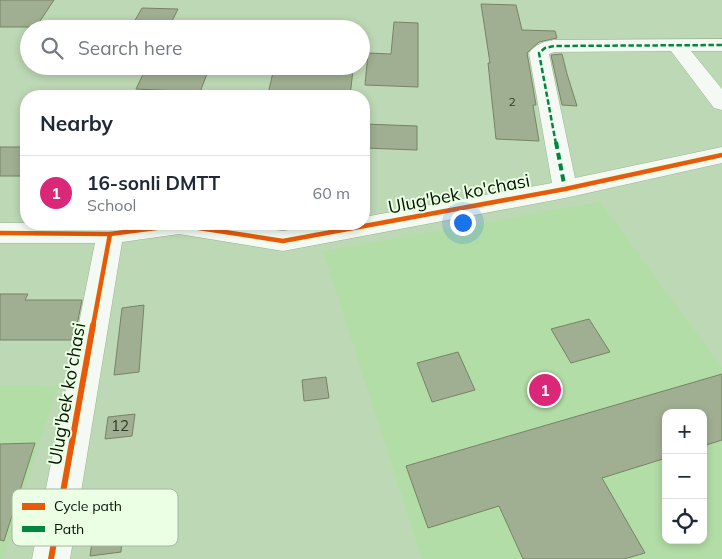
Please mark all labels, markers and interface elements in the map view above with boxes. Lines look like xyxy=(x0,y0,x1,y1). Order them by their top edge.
search box xyxy=(20,20,370,75)
icon: search xyxy=(38,34,66,62)
text: Search here xyxy=(78,36,182,60)
house number: 2 xyxy=(508,94,516,109)
text: Nearby xyxy=(40,110,113,136)
street label: Ulug'bek ko'chasi xyxy=(386,168,532,219)
text: 16-sonli DMTT xyxy=(87,171,220,195)
text: 1 xyxy=(51,183,61,203)
text: 60 m xyxy=(313,183,350,203)
text: School xyxy=(87,195,136,215)
your location xyxy=(450,210,476,236)
street label: Ulug'bek ko'chasi xyxy=(43,321,90,467)
pin: 1 xyxy=(529,371,561,409)
map controls xyxy=(662,409,707,544)
button: + xyxy=(662,409,707,454)
house number: 12 xyxy=(111,416,129,435)
button: − xyxy=(662,454,707,499)
legend xyxy=(12,489,178,546)
text: Cycle path xyxy=(54,497,122,515)
button: locate xyxy=(662,499,707,544)
text: Path xyxy=(54,520,84,538)

